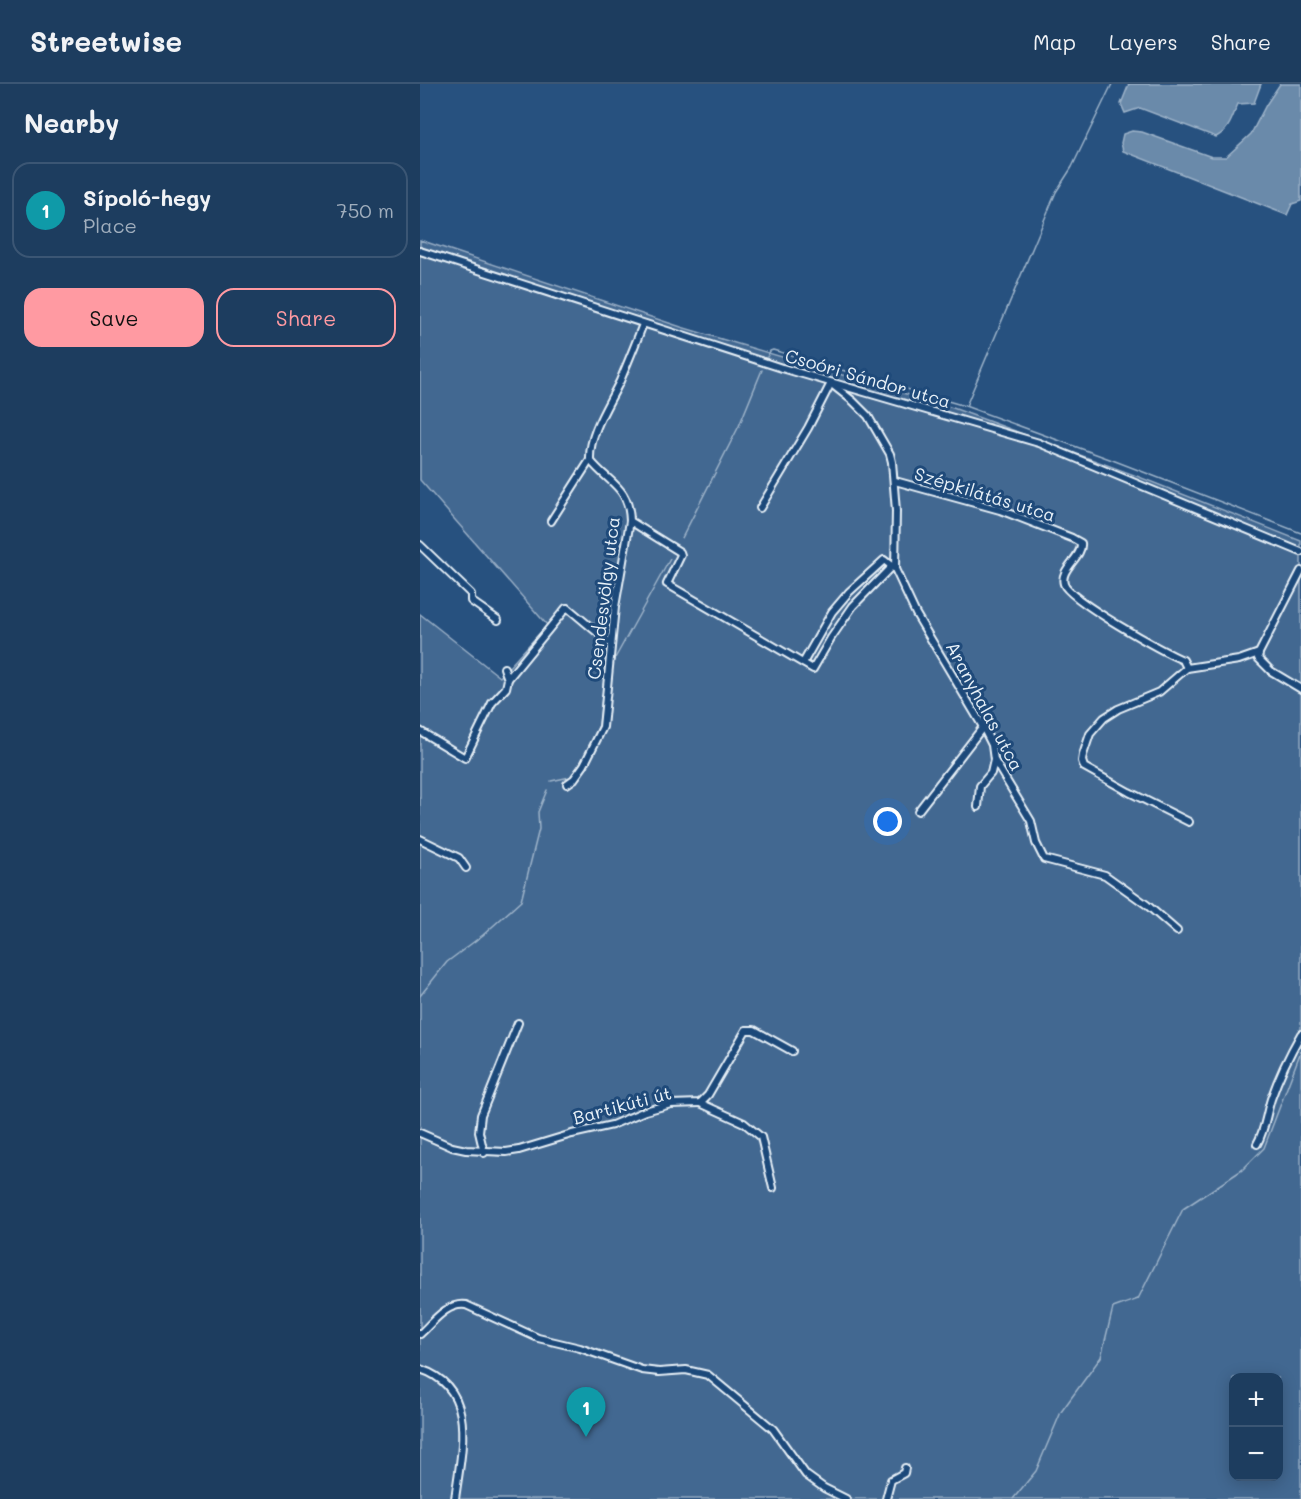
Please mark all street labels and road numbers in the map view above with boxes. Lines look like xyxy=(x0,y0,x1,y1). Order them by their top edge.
street label: Csoóri Sándor utca xyxy=(782,343,954,413)
street label: Szépkilátás utca xyxy=(911,461,1059,527)
street label: Csendesvölgy utca xyxy=(581,515,625,681)
street label: Aranyhalas utca xyxy=(941,637,1029,775)
street label: Bartikúti út xyxy=(570,1080,674,1130)

